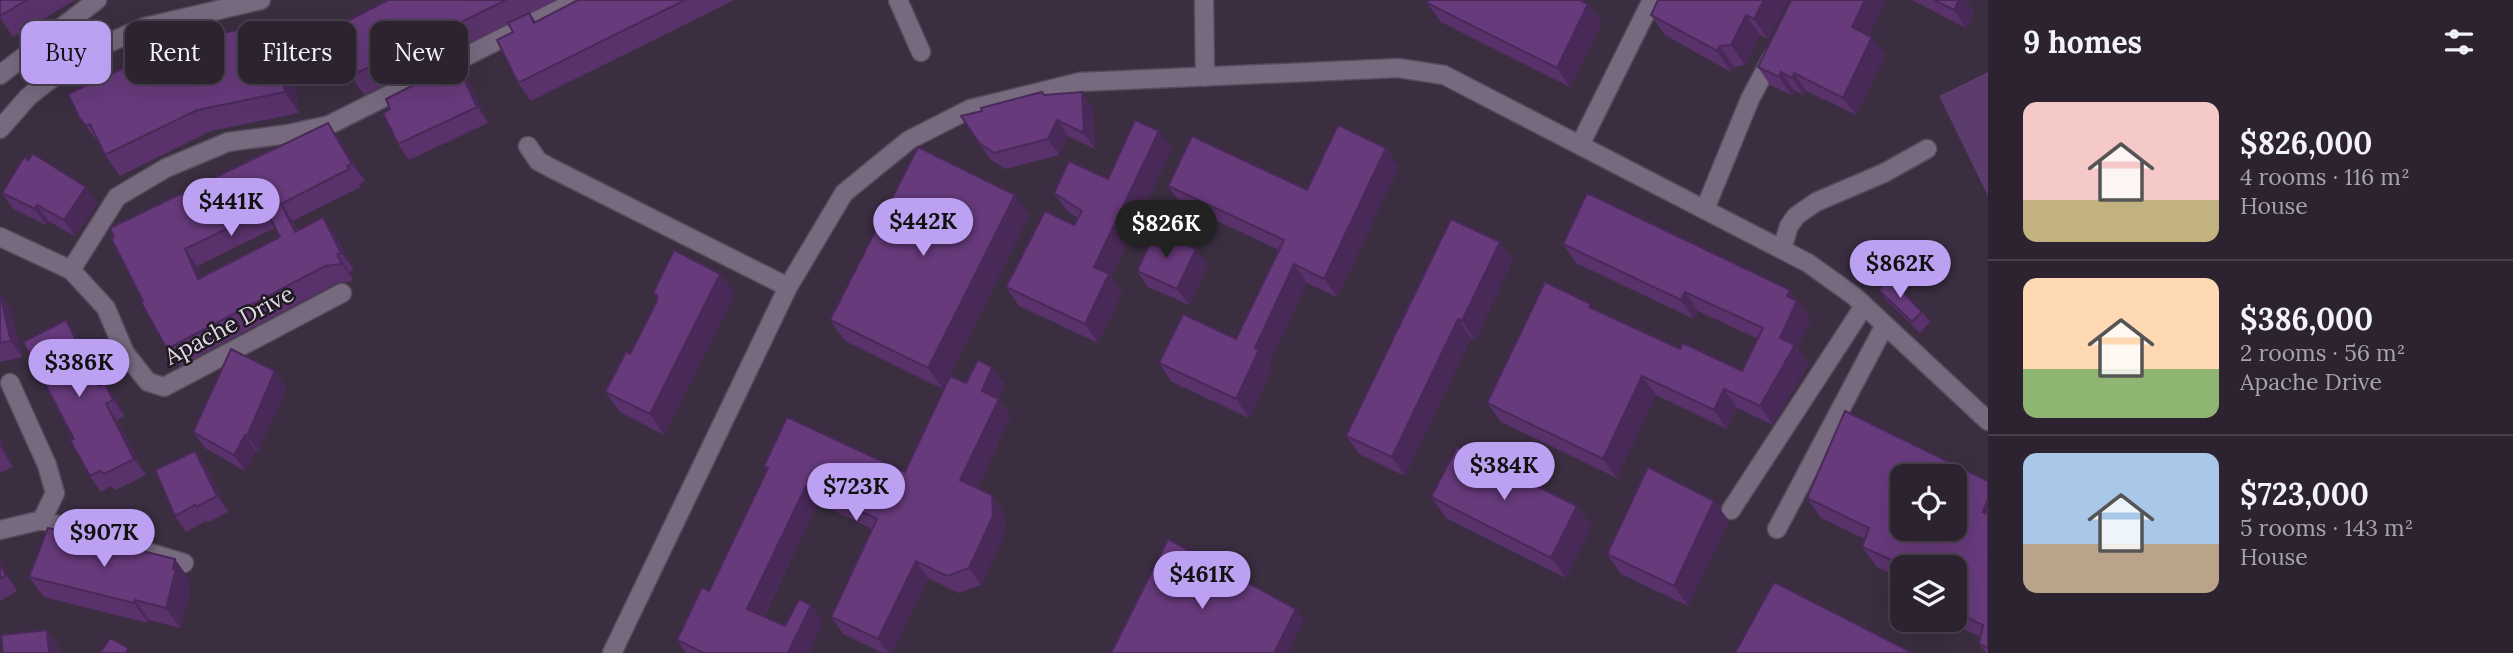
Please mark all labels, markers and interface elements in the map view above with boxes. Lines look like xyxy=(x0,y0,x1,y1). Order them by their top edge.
chip: Buy xyxy=(21,21,111,84)
chip: Rent xyxy=(125,21,224,84)
chip: Filters xyxy=(238,21,356,84)
chip: New xyxy=(370,21,468,84)
text: 9 homes xyxy=(2023,23,2142,61)
icon: filters xyxy=(2440,23,2478,61)
text: $826,000 xyxy=(2240,124,2372,162)
icon: home xyxy=(2079,130,2163,214)
text: 4 rooms · 116 m² xyxy=(2240,162,2410,191)
pin: $441K xyxy=(182,178,280,238)
text: $441K xyxy=(199,186,263,215)
text: House xyxy=(2240,191,2308,220)
pin: $442K xyxy=(874,198,972,258)
pin: $826K xyxy=(1117,201,1215,260)
text: $442K xyxy=(889,206,957,235)
text: $826K xyxy=(1132,208,1200,237)
pin: $862K xyxy=(1851,240,1949,300)
text: $862K xyxy=(1866,248,1934,277)
street label: Apache Drive xyxy=(158,278,298,371)
text: $386,000 xyxy=(2240,300,2373,338)
icon: home xyxy=(2079,306,2163,390)
text: 2 rooms · 56 m² xyxy=(2240,338,2405,367)
pin: $386K xyxy=(30,340,128,399)
text: $386K xyxy=(44,347,114,376)
text: Apache Drive xyxy=(2240,367,2382,396)
pin: $384K xyxy=(1455,442,1553,502)
text: $384K xyxy=(1470,450,1538,479)
pin: $723K xyxy=(807,463,905,523)
map controls xyxy=(1890,464,1967,632)
button: locate xyxy=(1890,464,1967,541)
text: $723K xyxy=(823,471,889,500)
text: $723,000 xyxy=(2240,475,2369,513)
icon: home xyxy=(2079,481,2163,565)
pin: $907K xyxy=(55,510,153,569)
text: 5 rooms · 143 m² xyxy=(2240,513,2413,542)
text: $907K xyxy=(70,517,138,546)
text: House xyxy=(2240,542,2308,571)
pin: $461K xyxy=(1153,552,1251,611)
button: layers xyxy=(1890,555,1967,632)
text: $461K xyxy=(1169,559,1235,588)

